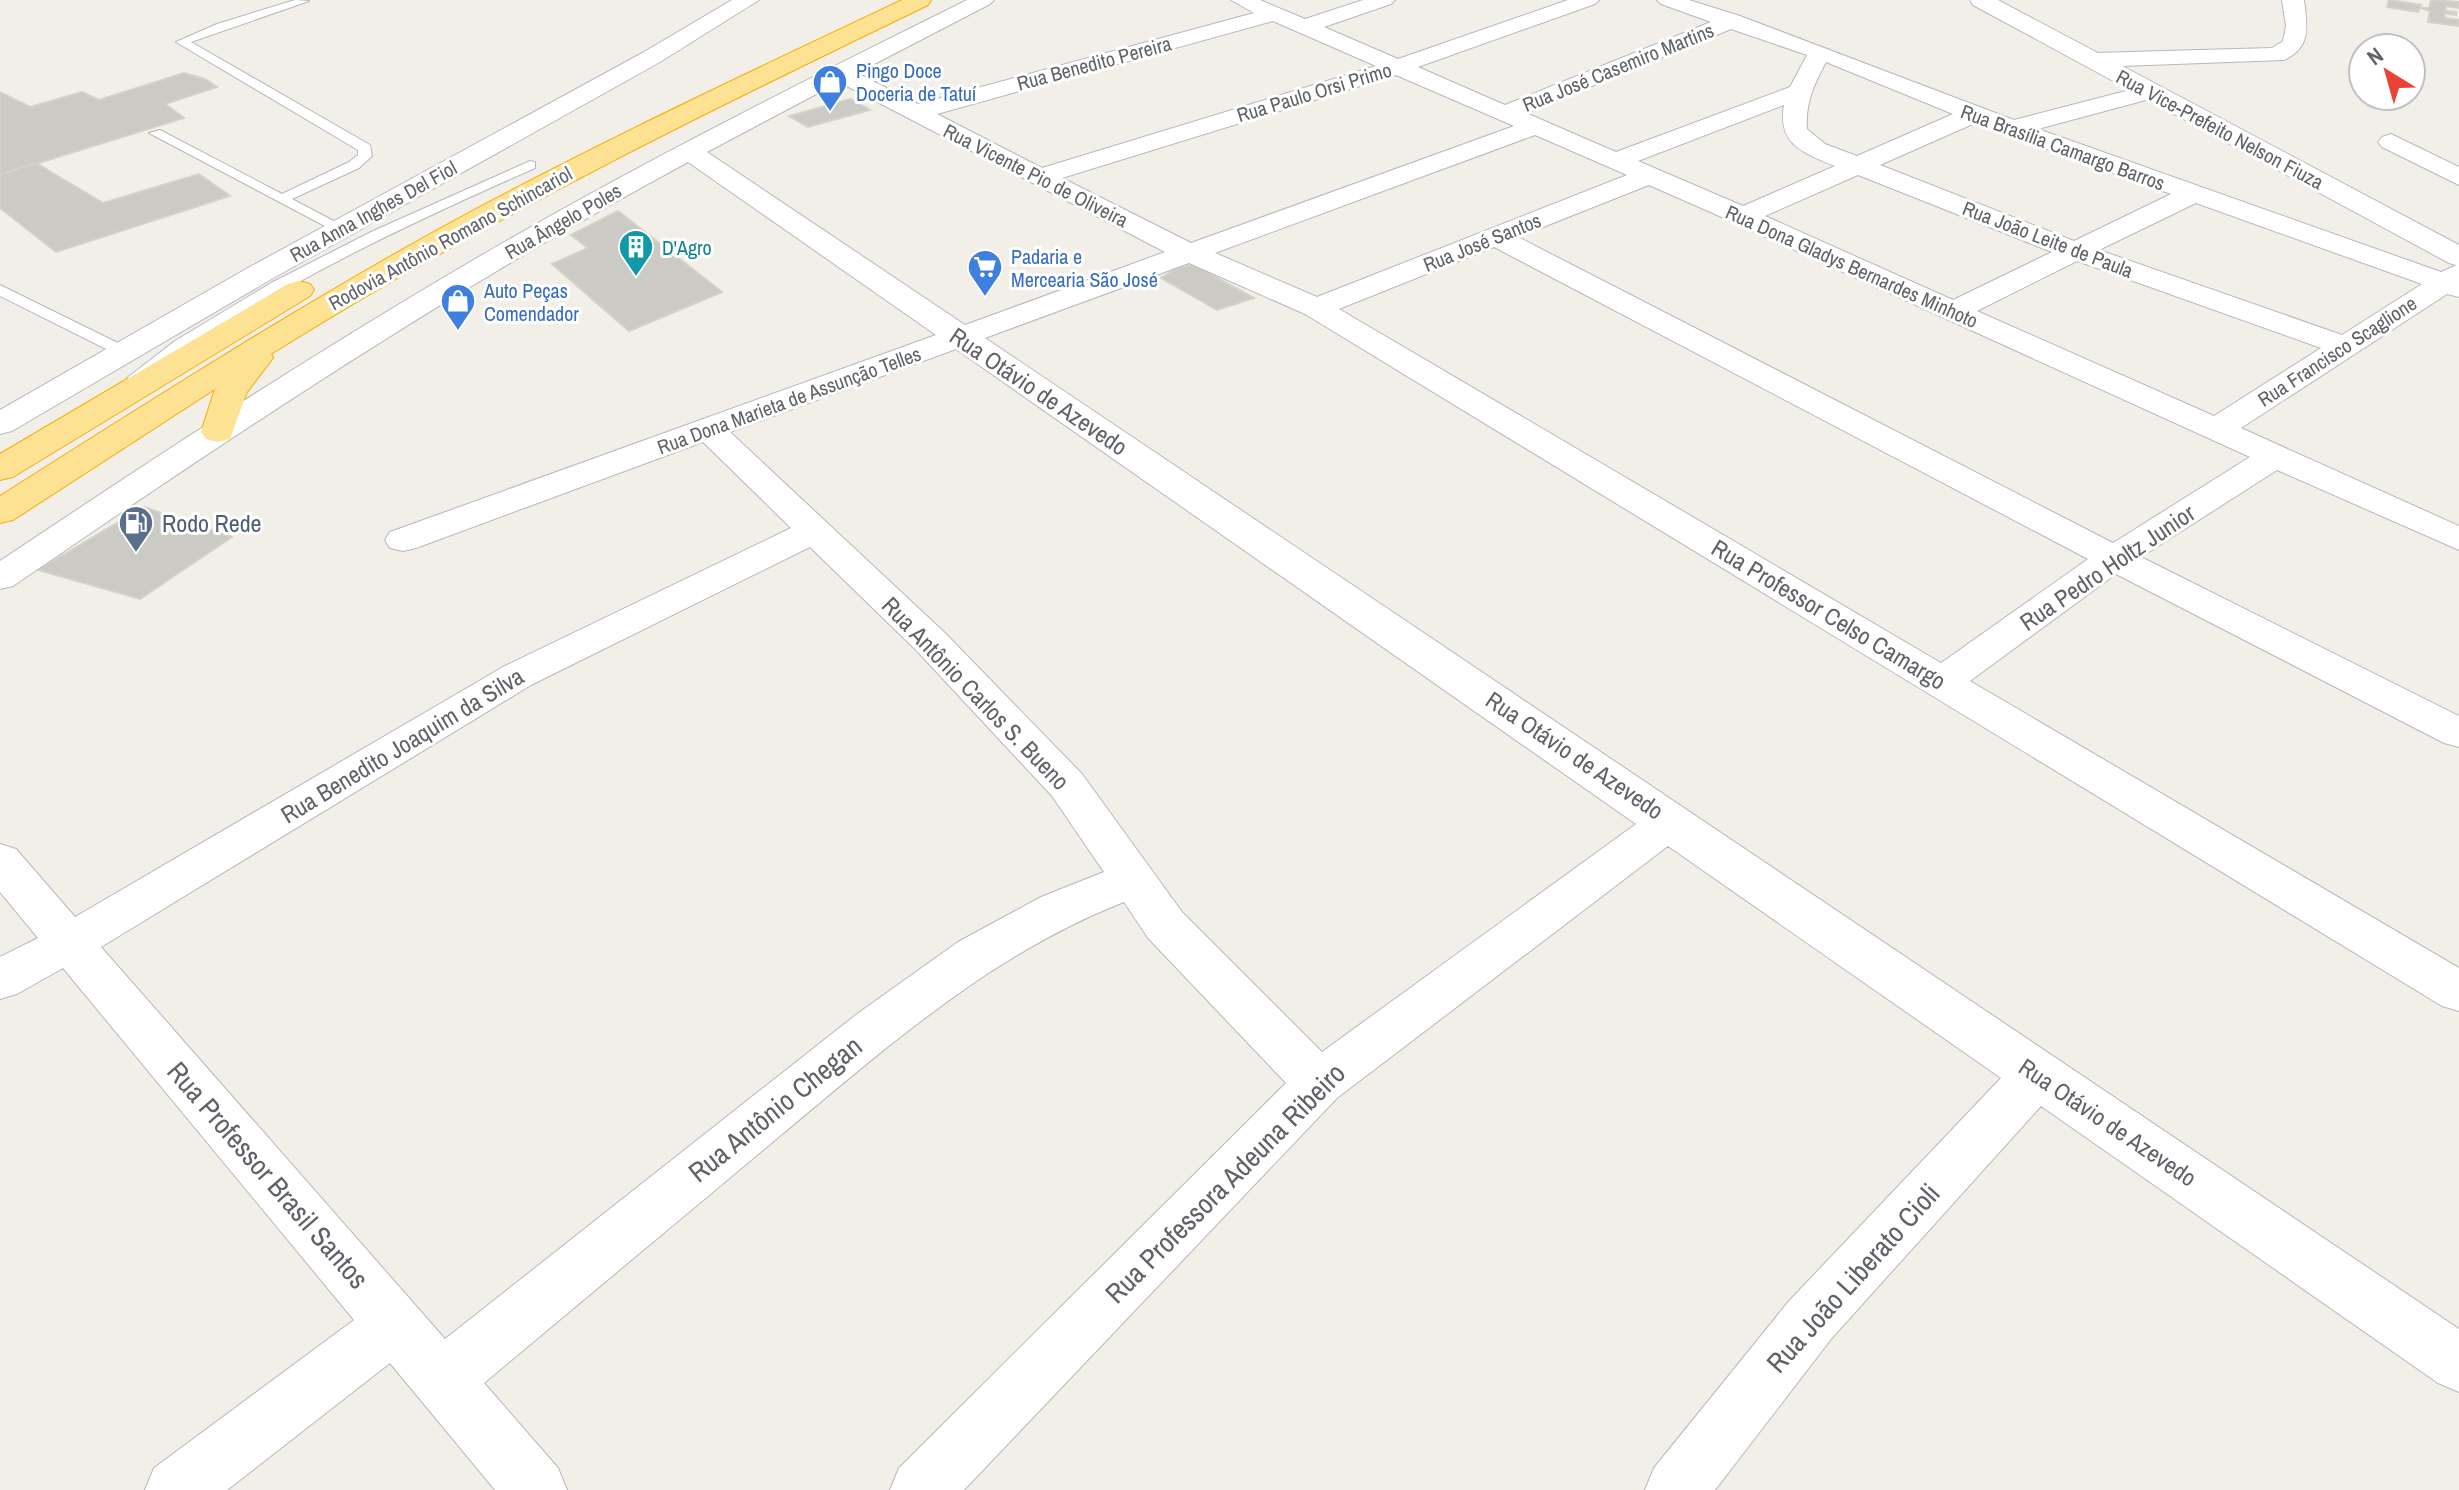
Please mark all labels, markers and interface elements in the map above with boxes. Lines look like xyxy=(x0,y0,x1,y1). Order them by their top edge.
street label: Rua José Casemiro Martins xyxy=(1518,16,1718,118)
street label: Rua Benedito Pereira xyxy=(1014,29,1174,97)
north arrow xyxy=(2347,32,2427,112)
text: N xyxy=(2361,40,2389,72)
street label: Rua Paulo Orsi Primo xyxy=(1233,56,1395,128)
place label: Pingo Doce Doceria de Tatuí xyxy=(856,57,977,107)
shop icon: Pingo Doce Doceria de Tatuí xyxy=(811,63,849,113)
street label: Rua Vice-Prefeito Nelson Fiuza xyxy=(2112,63,2328,195)
street label: Rua Brasília Camargo Barros xyxy=(1957,98,2169,196)
street label: Rua Vicente Pio de Oliveira xyxy=(939,117,1133,233)
street label: Rua Anna Inghes Del Fiol xyxy=(285,154,461,268)
street label: Rodovia Antônio Romano Schincariol xyxy=(323,160,577,316)
street label: Rua Ângelo Poles xyxy=(500,177,626,265)
street label: Rua João Leite de Paula xyxy=(1959,194,2137,284)
street label: Rua Dona Gladys Bernardes Minhoto xyxy=(1722,198,1982,334)
street label: Rua José Santos xyxy=(1419,206,1545,278)
building icon: D'Agro xyxy=(617,228,655,278)
place label: D'Agro xyxy=(662,234,712,261)
place label: Padaria e Mercearia São José xyxy=(1011,243,1158,293)
supermarket icon: Padaria e Mercearia São José xyxy=(966,248,1004,298)
place label: Auto Peças Comendador xyxy=(483,277,579,327)
shop icon: Auto Peças Comendador xyxy=(439,282,477,332)
street label: Rua Francisco Scaglione xyxy=(2252,290,2422,412)
street label: Rua Otávio de Azevedo xyxy=(944,320,1134,462)
street label: Rua Dona Marieta de Assunção Telles xyxy=(653,340,925,460)
street label: Rua Pedro Holtz Junior xyxy=(2013,496,2201,637)
fuel station icon: Rodo Rede xyxy=(117,504,155,554)
place label: Rodo Rede xyxy=(162,507,262,539)
street label: Rua Professor Celso Camargo xyxy=(1706,531,1952,697)
street label: Rua Antônio Carlos S. Bueno xyxy=(875,589,1077,797)
street label: Rua Benedito Joaquim da Silva xyxy=(275,660,529,830)
street label: Rua Otávio de Azevedo xyxy=(1480,684,1670,826)
street label: Rua Antônio Chegan xyxy=(680,1027,870,1191)
street label: Rua Otávio de Azevedo xyxy=(2013,1051,2203,1193)
street label: Rua Professor Brasil Santos xyxy=(159,1053,377,1297)
street label: Rua Professora Adeuna Ribeiro xyxy=(1096,1054,1354,1312)
street label: Rua João Liberato Cioli xyxy=(1758,1175,1948,1381)

